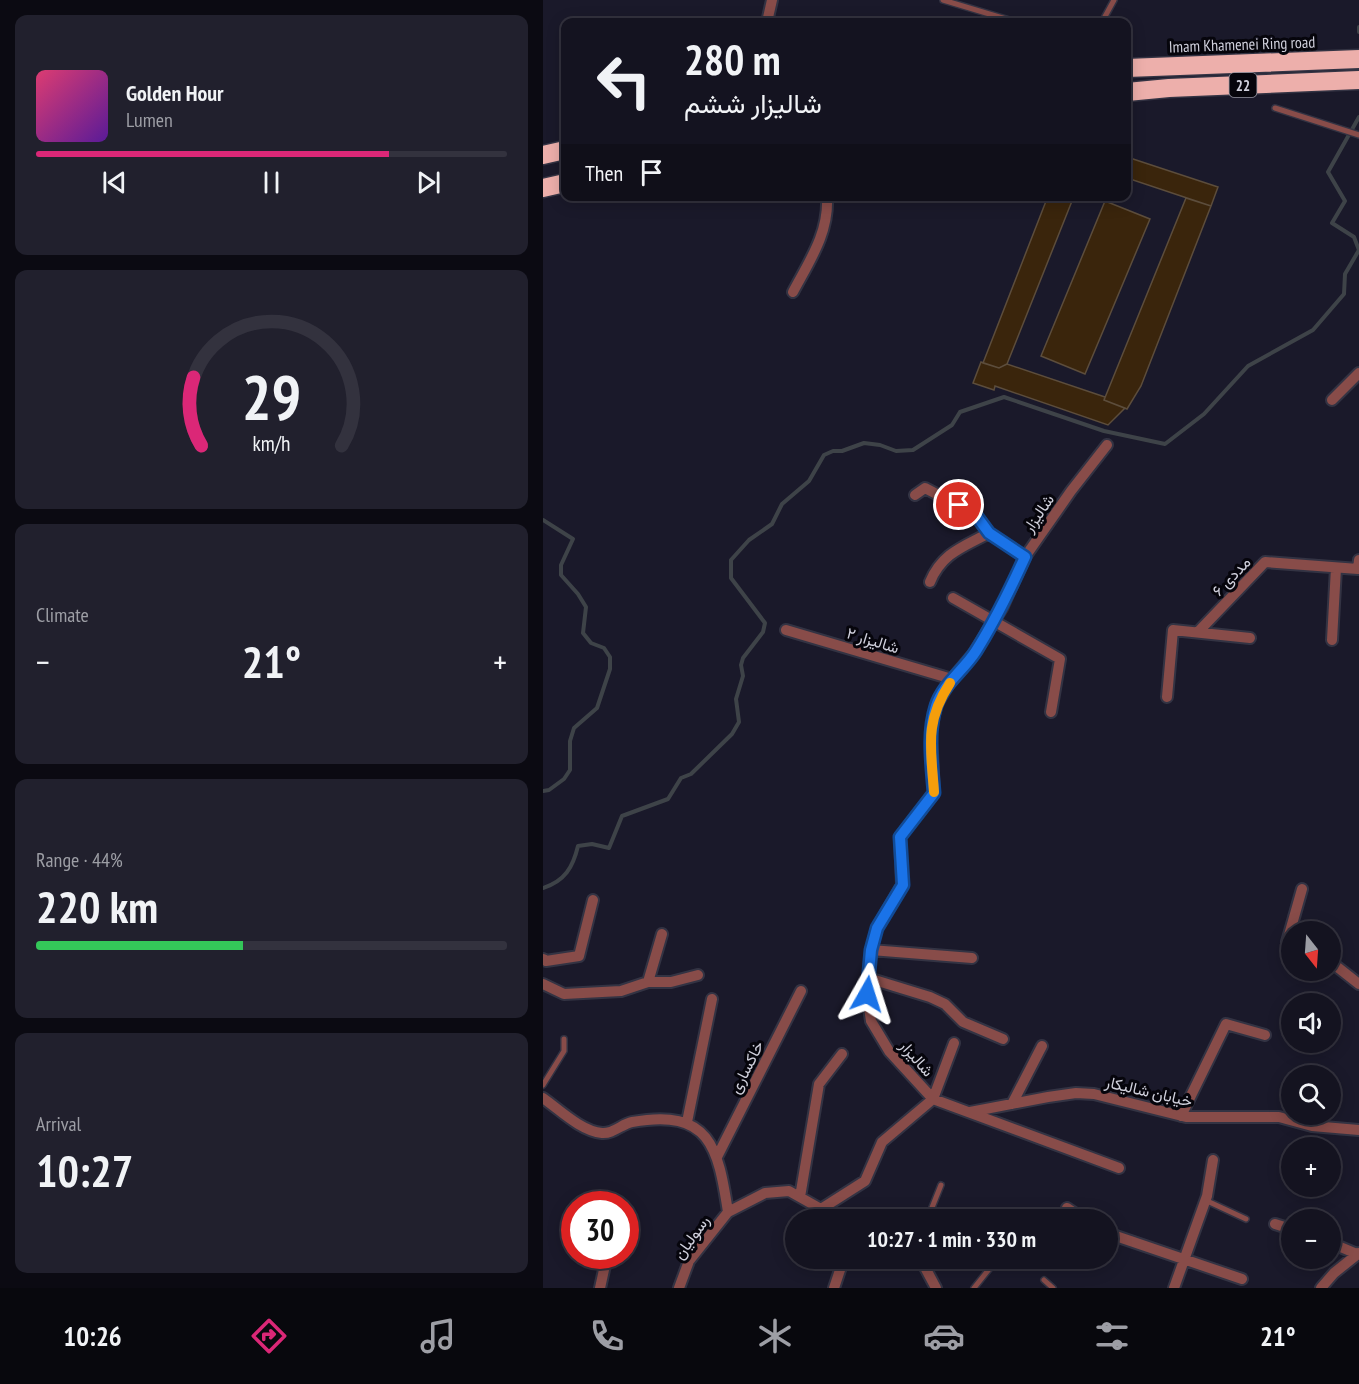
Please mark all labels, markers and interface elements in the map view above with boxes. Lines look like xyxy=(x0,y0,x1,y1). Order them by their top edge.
street label: Imam Khamenei Ring road xyxy=(1169,31,1316,57)
text: 280 m xyxy=(684,32,781,87)
icon: left xyxy=(585,42,663,120)
road number: 22 xyxy=(1229,73,1257,97)
text: Golden Hour xyxy=(126,79,224,107)
text: شالیزار ششم xyxy=(684,86,822,120)
text: Lumen xyxy=(126,107,173,133)
icon: arrive xyxy=(635,156,668,189)
text: Then xyxy=(585,159,623,187)
icon: previous xyxy=(98,166,131,199)
icon: pause xyxy=(255,166,288,199)
icon: next xyxy=(412,166,445,199)
text: 29 xyxy=(242,357,301,438)
text: km/h xyxy=(252,430,291,458)
pin xyxy=(933,479,984,530)
icon: arrive xyxy=(942,488,975,521)
street label: شالیزار xyxy=(1017,490,1059,537)
street label: مددی ۶ xyxy=(1207,552,1255,601)
text: Climate xyxy=(36,602,89,628)
street label: شالیزار ۲ xyxy=(844,623,902,658)
text: 21° xyxy=(242,632,301,690)
text: − xyxy=(36,640,50,683)
text: + xyxy=(493,640,507,683)
text: Range · 44% xyxy=(36,847,123,873)
text: 220 km xyxy=(36,877,158,935)
north arrow xyxy=(1281,921,1341,981)
map controls xyxy=(1281,921,1341,1269)
position arrow xyxy=(835,962,899,1026)
button: sound xyxy=(1281,993,1341,1053)
street label: شالیزار xyxy=(894,1035,938,1081)
street label: خاکساری xyxy=(724,1037,769,1097)
button: search xyxy=(1281,1065,1341,1125)
street label: خیابان شالیکار xyxy=(1102,1071,1195,1112)
text: Arrival xyxy=(36,1111,81,1137)
button: + xyxy=(1281,1137,1341,1197)
text: 10:27 xyxy=(36,1141,133,1199)
speed limit sign: 30 xyxy=(561,1191,639,1269)
button: − xyxy=(1281,1209,1341,1269)
street label: رسولیان xyxy=(669,1211,714,1264)
text: 10:27 · 1 min · 330 m xyxy=(867,1225,1036,1253)
icon: directions xyxy=(248,1315,290,1357)
icon: music xyxy=(417,1315,459,1357)
icon: phone xyxy=(586,1315,628,1357)
icon: climate xyxy=(754,1315,796,1357)
icon: car xyxy=(923,1315,965,1357)
icon: filters xyxy=(1091,1315,1133,1357)
text: 10:26 xyxy=(63,1319,122,1353)
text: 21° xyxy=(1260,1319,1296,1353)

